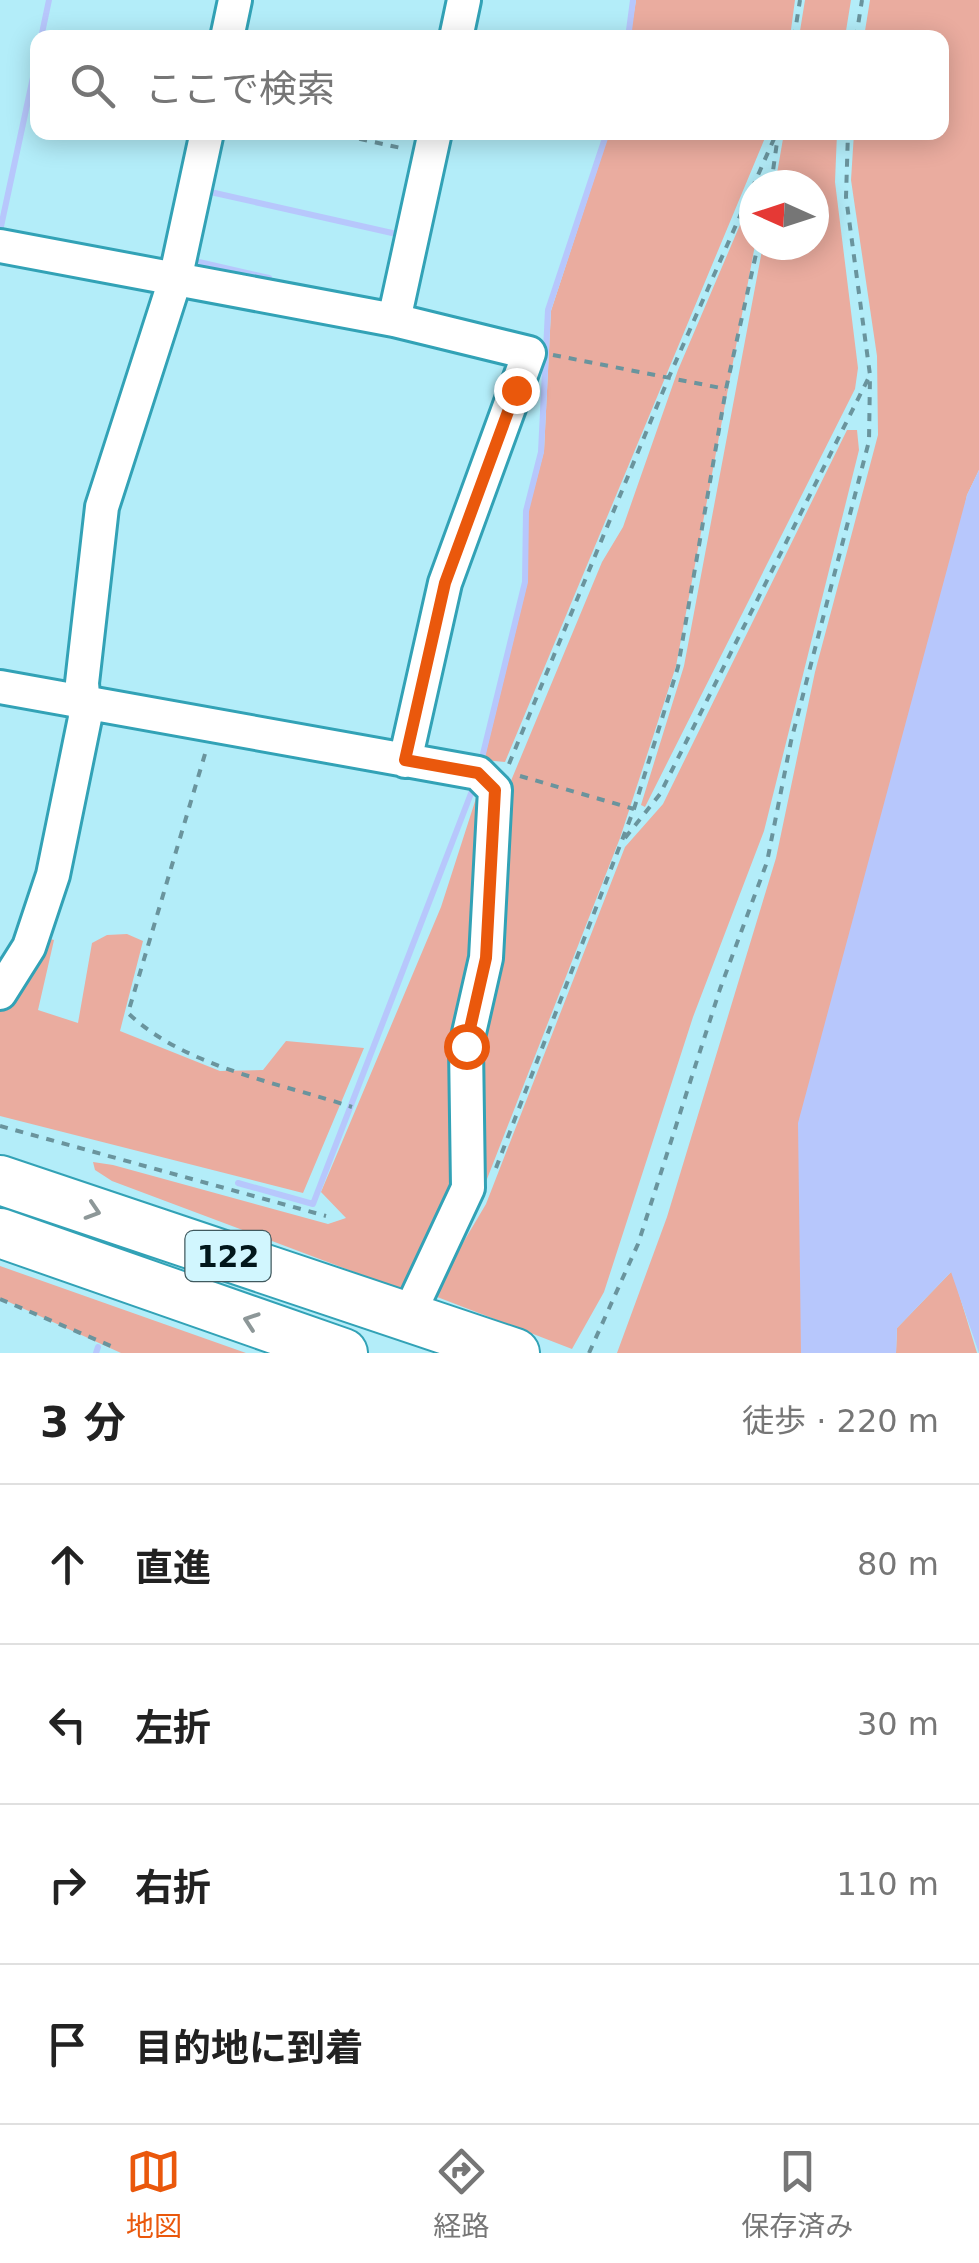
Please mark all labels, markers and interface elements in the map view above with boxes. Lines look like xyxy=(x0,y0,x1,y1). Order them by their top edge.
search box xyxy=(30,30,949,140)
icon: search xyxy=(65,58,120,113)
text: ここで検索 xyxy=(145,67,335,111)
north arrow xyxy=(739,170,829,260)
route end xyxy=(494,368,540,414)
route start xyxy=(444,1024,490,1070)
one-way arrow xyxy=(83,1199,100,1219)
road number: 122 xyxy=(186,1231,270,1281)
one-way arrow xyxy=(244,1312,261,1333)
text: 3 分 xyxy=(40,1398,126,1447)
text: 徒歩 · 220 m xyxy=(742,1402,939,1440)
icon: ahead xyxy=(40,1537,95,1592)
text: 80 m xyxy=(857,1545,939,1583)
text: 直進 xyxy=(135,1546,211,1590)
icon: left xyxy=(40,1697,95,1752)
text: 30 m xyxy=(857,1705,939,1743)
text: 左折 xyxy=(135,1706,211,1750)
icon: right xyxy=(40,1857,95,1912)
text: 110 m xyxy=(837,1865,939,1903)
text: 右折 xyxy=(135,1866,211,1910)
icon: arrive xyxy=(40,2017,95,2072)
text: 目的地に到着 xyxy=(135,2026,363,2070)
tab: 地図 xyxy=(126,2144,182,2244)
tab: 経路 xyxy=(433,2144,489,2244)
tab: 保存済み xyxy=(741,2144,853,2244)

